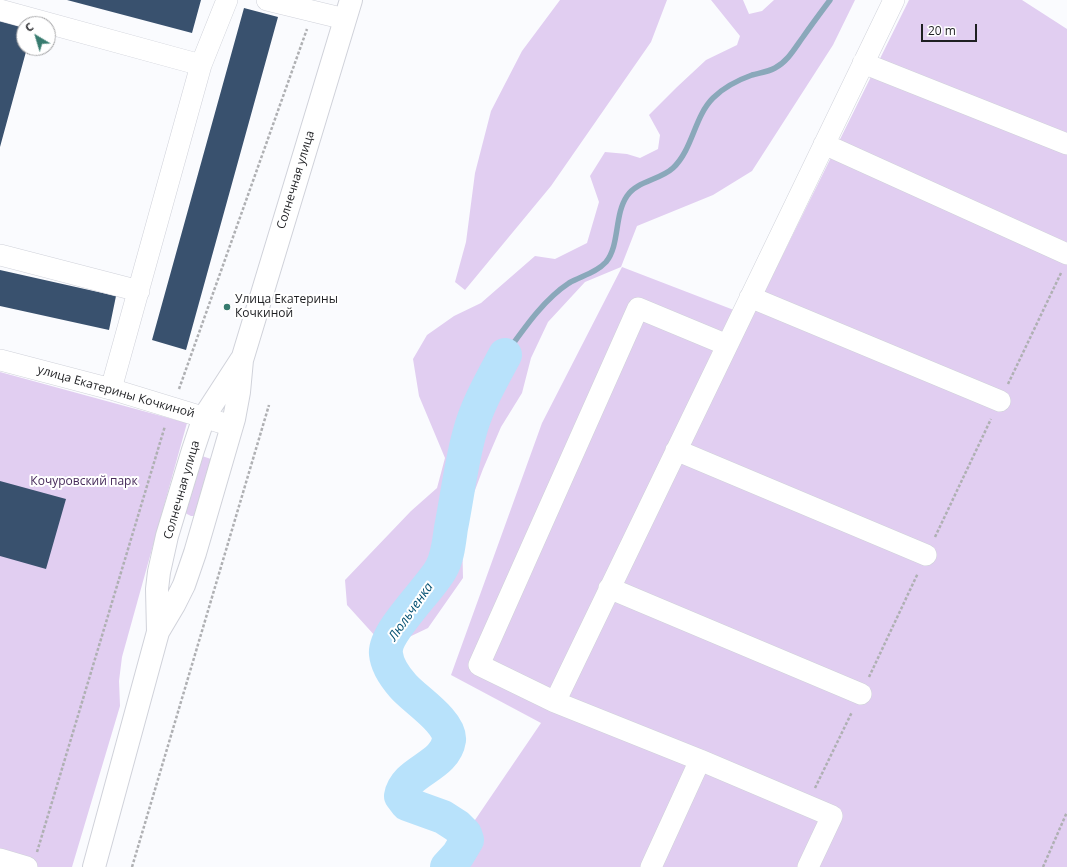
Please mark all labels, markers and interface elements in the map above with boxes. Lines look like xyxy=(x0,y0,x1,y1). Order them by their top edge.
north arrow xyxy=(16,16,56,56)
scale bar xyxy=(923,16,979,42)
text: С xyxy=(22,19,36,35)
text: 20 m xyxy=(928,22,956,39)
street label: Солнечная улица xyxy=(274,129,318,231)
place label: Улица Екатерины Кочкиной xyxy=(235,293,338,321)
marker: Улица Екатерины Кочкиной xyxy=(222,302,232,312)
street label: улица Екатерины Кочкиной xyxy=(36,363,196,421)
street label: Солнечная улица xyxy=(161,439,203,541)
park label: Кочуровский парк xyxy=(30,475,138,489)
water label: Люльченка xyxy=(385,580,437,644)

